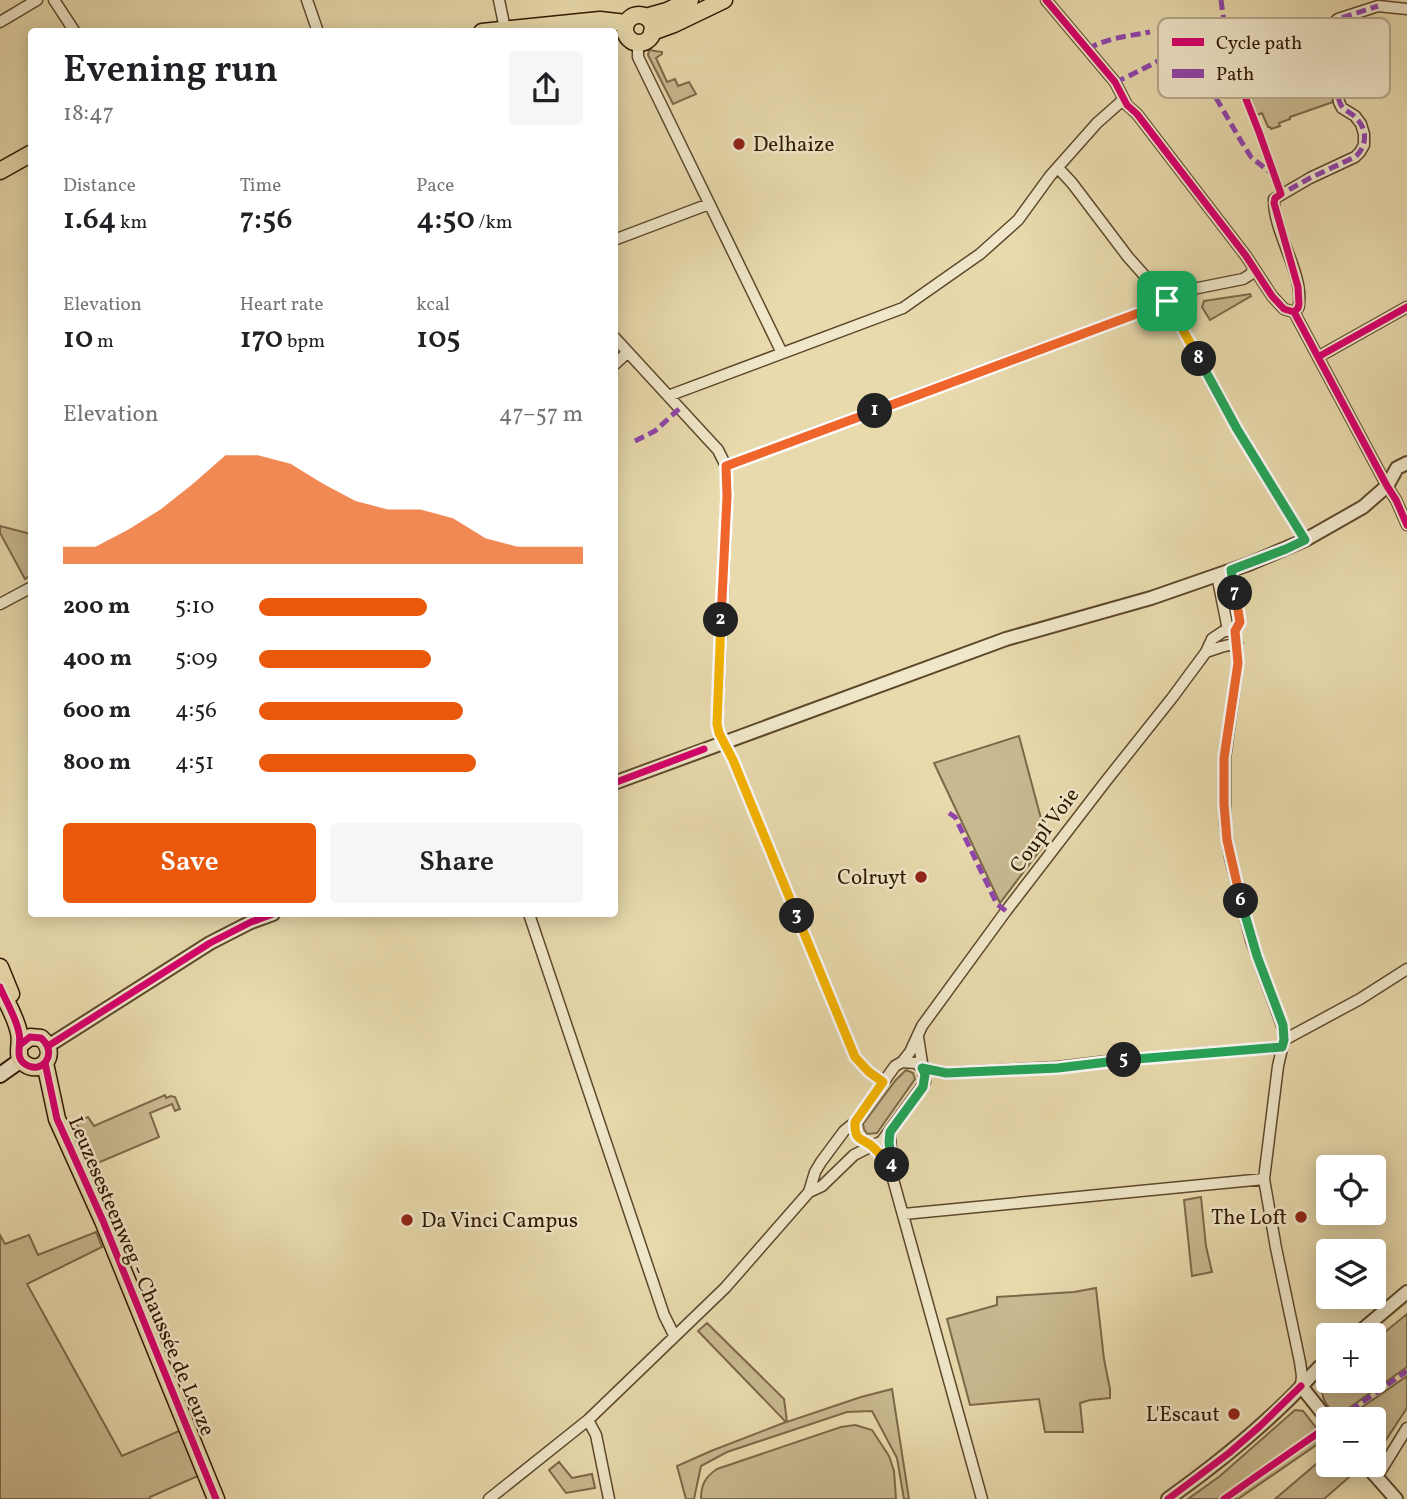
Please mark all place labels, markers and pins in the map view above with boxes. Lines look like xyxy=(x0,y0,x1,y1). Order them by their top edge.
place label: Delhaize xyxy=(753,131,834,160)
marker: Delhaize xyxy=(731,136,747,152)
pin xyxy=(1137,271,1197,331)
pin: 8 xyxy=(1182,342,1216,376)
pin: 1 xyxy=(858,394,892,428)
pin: 7 xyxy=(1218,576,1252,610)
pin: 2 xyxy=(704,602,738,638)
place label: Colruyt xyxy=(837,864,907,893)
marker: Colruyt xyxy=(913,869,929,885)
pin: 6 xyxy=(1224,884,1258,918)
pin: 3 xyxy=(780,898,814,934)
pin: 5 xyxy=(1106,1042,1142,1078)
pin: 4 xyxy=(874,1148,910,1182)
place label: The Loft xyxy=(1211,1204,1287,1233)
place label: Da Vinci Campus xyxy=(421,1207,578,1236)
marker: The Loft xyxy=(1293,1209,1309,1225)
marker: Da Vinci Campus xyxy=(399,1212,415,1228)
place label: L'Escaut xyxy=(1146,1401,1220,1430)
marker: L'Escaut xyxy=(1226,1406,1242,1422)

